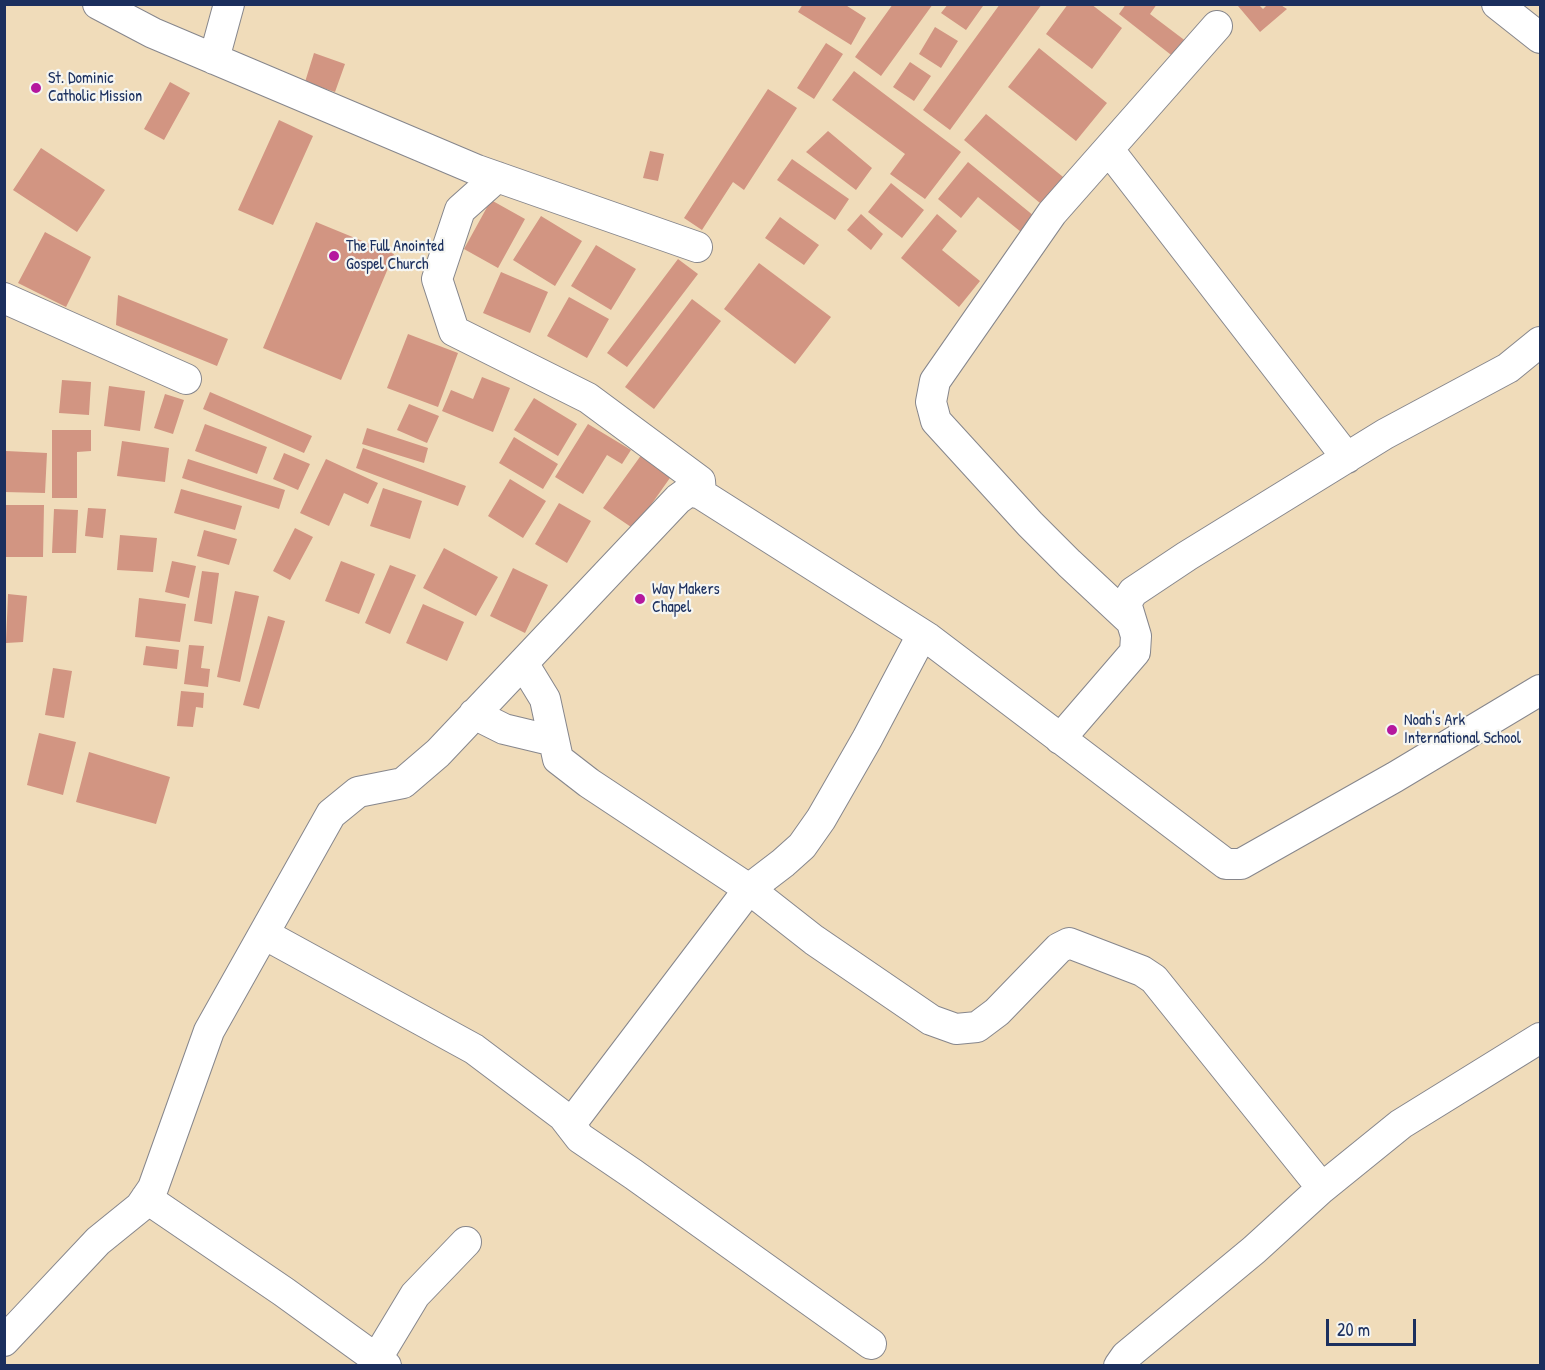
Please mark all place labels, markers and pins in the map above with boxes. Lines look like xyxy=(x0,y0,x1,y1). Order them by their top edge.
place label: St. Dominic Catholic Mission xyxy=(48,69,142,107)
marker: St. Dominic Catholic Mission xyxy=(29,81,43,95)
place label: The Full Anointed Gospel Church xyxy=(346,237,444,275)
marker: The Full Anointed Gospel Church xyxy=(327,249,341,263)
place label: Way Makers Chapel xyxy=(652,580,720,618)
marker: Way Makers Chapel xyxy=(633,592,647,606)
place label: Noah's Ark International School xyxy=(1404,711,1521,749)
marker: Noah's Ark International School xyxy=(1385,723,1399,737)

